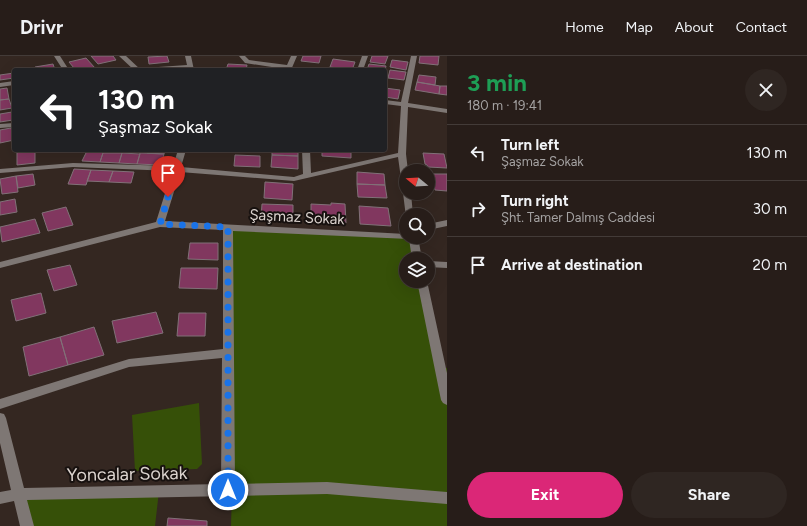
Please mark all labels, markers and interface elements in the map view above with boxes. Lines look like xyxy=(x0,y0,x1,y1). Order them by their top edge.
text: Drivr xyxy=(20,16,63,39)
text: Home xyxy=(565,19,604,36)
text: Map xyxy=(626,19,653,36)
text: About xyxy=(675,19,714,36)
text: Contact xyxy=(736,19,787,36)
text: 3 min xyxy=(467,68,527,97)
button: close xyxy=(745,69,787,111)
text: 130 m xyxy=(98,82,175,116)
icon: left xyxy=(32,84,84,136)
text: 180 m · 19:41 xyxy=(467,98,542,113)
text: Şaşmaz Sokak xyxy=(98,116,212,138)
text: Turn left xyxy=(501,136,559,154)
icon: left xyxy=(467,142,489,164)
text: 130 m xyxy=(747,144,787,162)
text: Şaşmaz Sokak xyxy=(501,154,584,169)
pin xyxy=(151,156,185,197)
icon: arrive xyxy=(157,162,179,184)
north arrow xyxy=(399,164,435,200)
map controls xyxy=(399,164,435,288)
text: Turn right xyxy=(501,192,569,210)
icon: right xyxy=(467,198,489,220)
text: 30 m xyxy=(753,200,787,218)
street label: Şaşmaz Sokak xyxy=(249,206,346,229)
button: search xyxy=(399,208,435,244)
text: Şht. Tamer Dalmış Caddesi xyxy=(501,210,655,225)
button: layers xyxy=(399,252,435,288)
icon: arrive xyxy=(467,254,489,276)
text: Arrive at destination xyxy=(501,256,642,274)
text: 20 m xyxy=(753,256,787,274)
street label: Yoncalar Sokak xyxy=(66,462,188,486)
position arrow xyxy=(207,469,249,511)
button: Exit xyxy=(467,472,623,518)
button: Share xyxy=(631,472,787,518)

